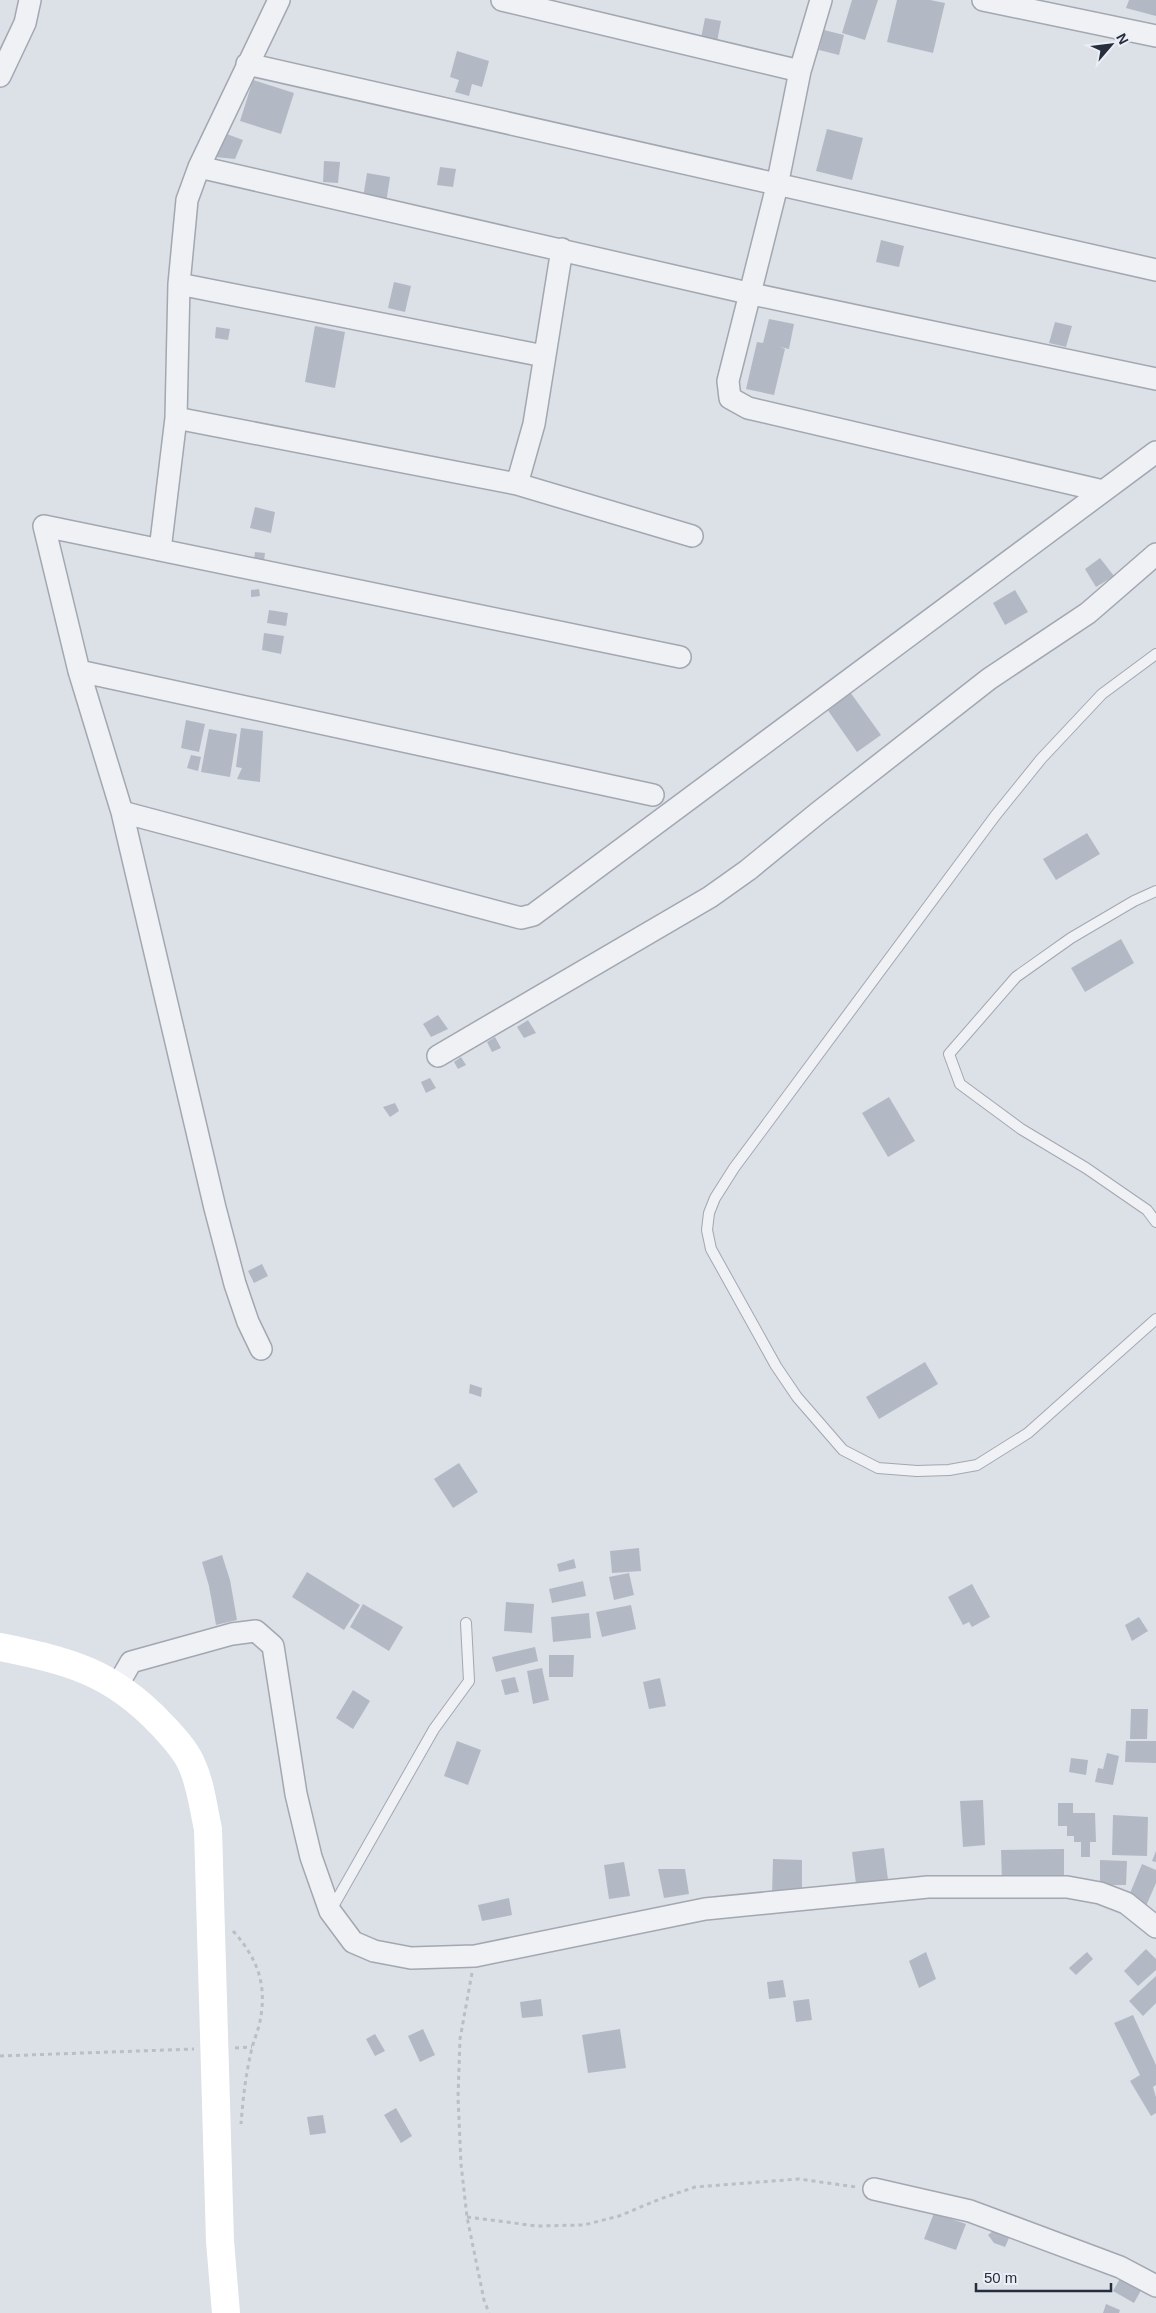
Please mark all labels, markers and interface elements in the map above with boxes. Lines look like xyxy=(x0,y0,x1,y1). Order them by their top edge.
north arrow xyxy=(1086,20,1136,70)
text: N xyxy=(1113,31,1132,47)
scale bar xyxy=(976,2260,1111,2292)
text: 50 m xyxy=(984,2269,1017,2286)

